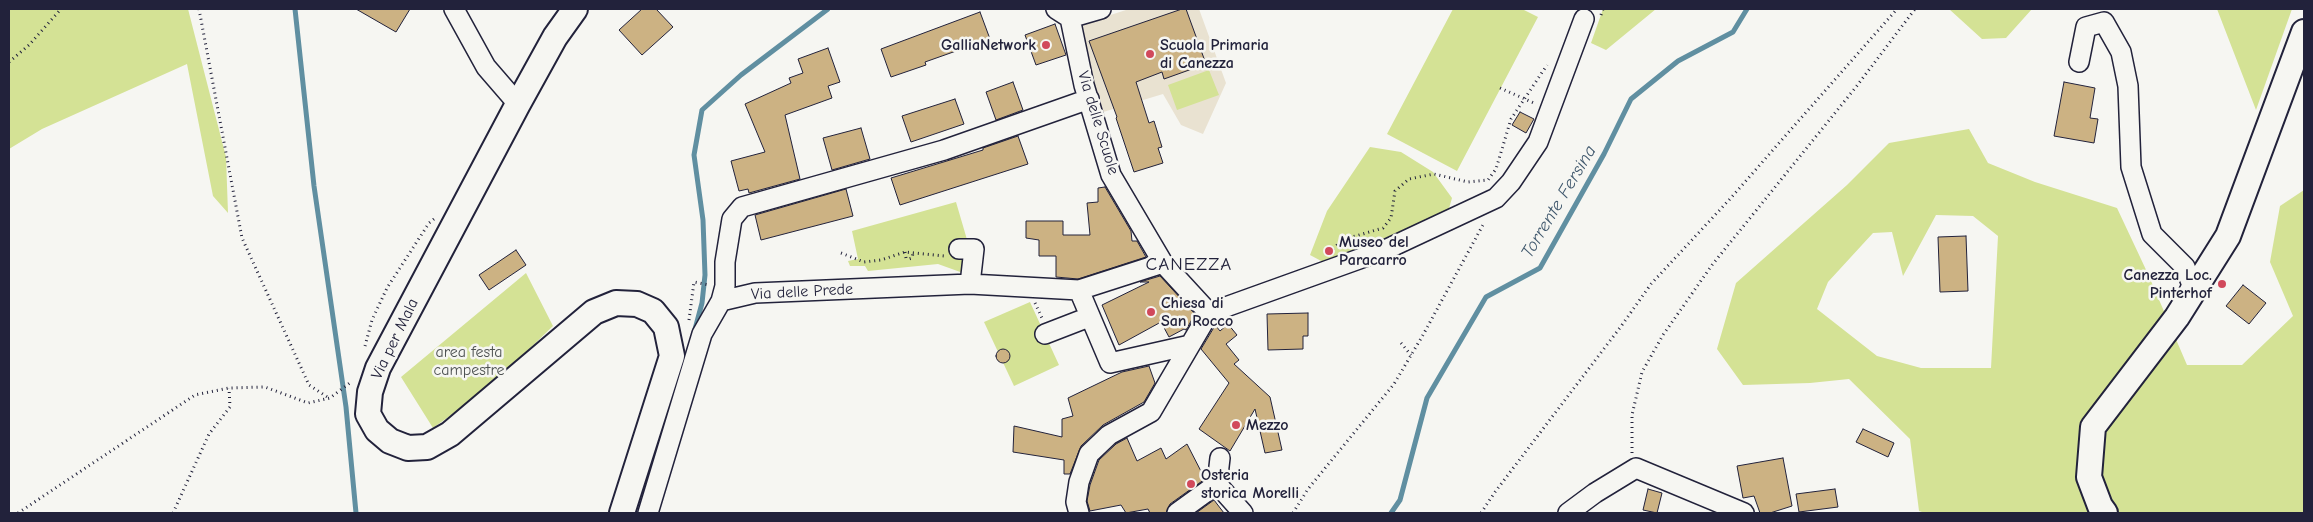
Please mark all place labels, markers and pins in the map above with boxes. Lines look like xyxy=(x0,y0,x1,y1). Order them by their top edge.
place label: GalliaNetwork xyxy=(941,35,1036,55)
place label: Scuola Primaria di Canezza xyxy=(1160,35,1269,73)
marker: GalliaNetwork xyxy=(1040,39,1052,51)
marker: Scuola Primaria di Canezza xyxy=(1144,48,1156,60)
place label: Museo del Paracarro xyxy=(1339,232,1409,270)
marker: Museo del Paracarro xyxy=(1323,245,1335,257)
place label: Canezza Loc. Pinterhof xyxy=(2124,265,2212,303)
marker: Canezza Loc. Pinterhof xyxy=(2216,278,2228,290)
place label: Chiesa di San Rocco xyxy=(1161,293,1233,331)
marker: Chiesa di San Rocco xyxy=(1145,306,1157,318)
place label: Mezzo xyxy=(1246,415,1288,435)
marker: Mezzo xyxy=(1230,419,1242,431)
place label: Osteria storica Morelli xyxy=(1201,465,1299,503)
marker: Osteria storica Morelli xyxy=(1185,478,1197,490)

